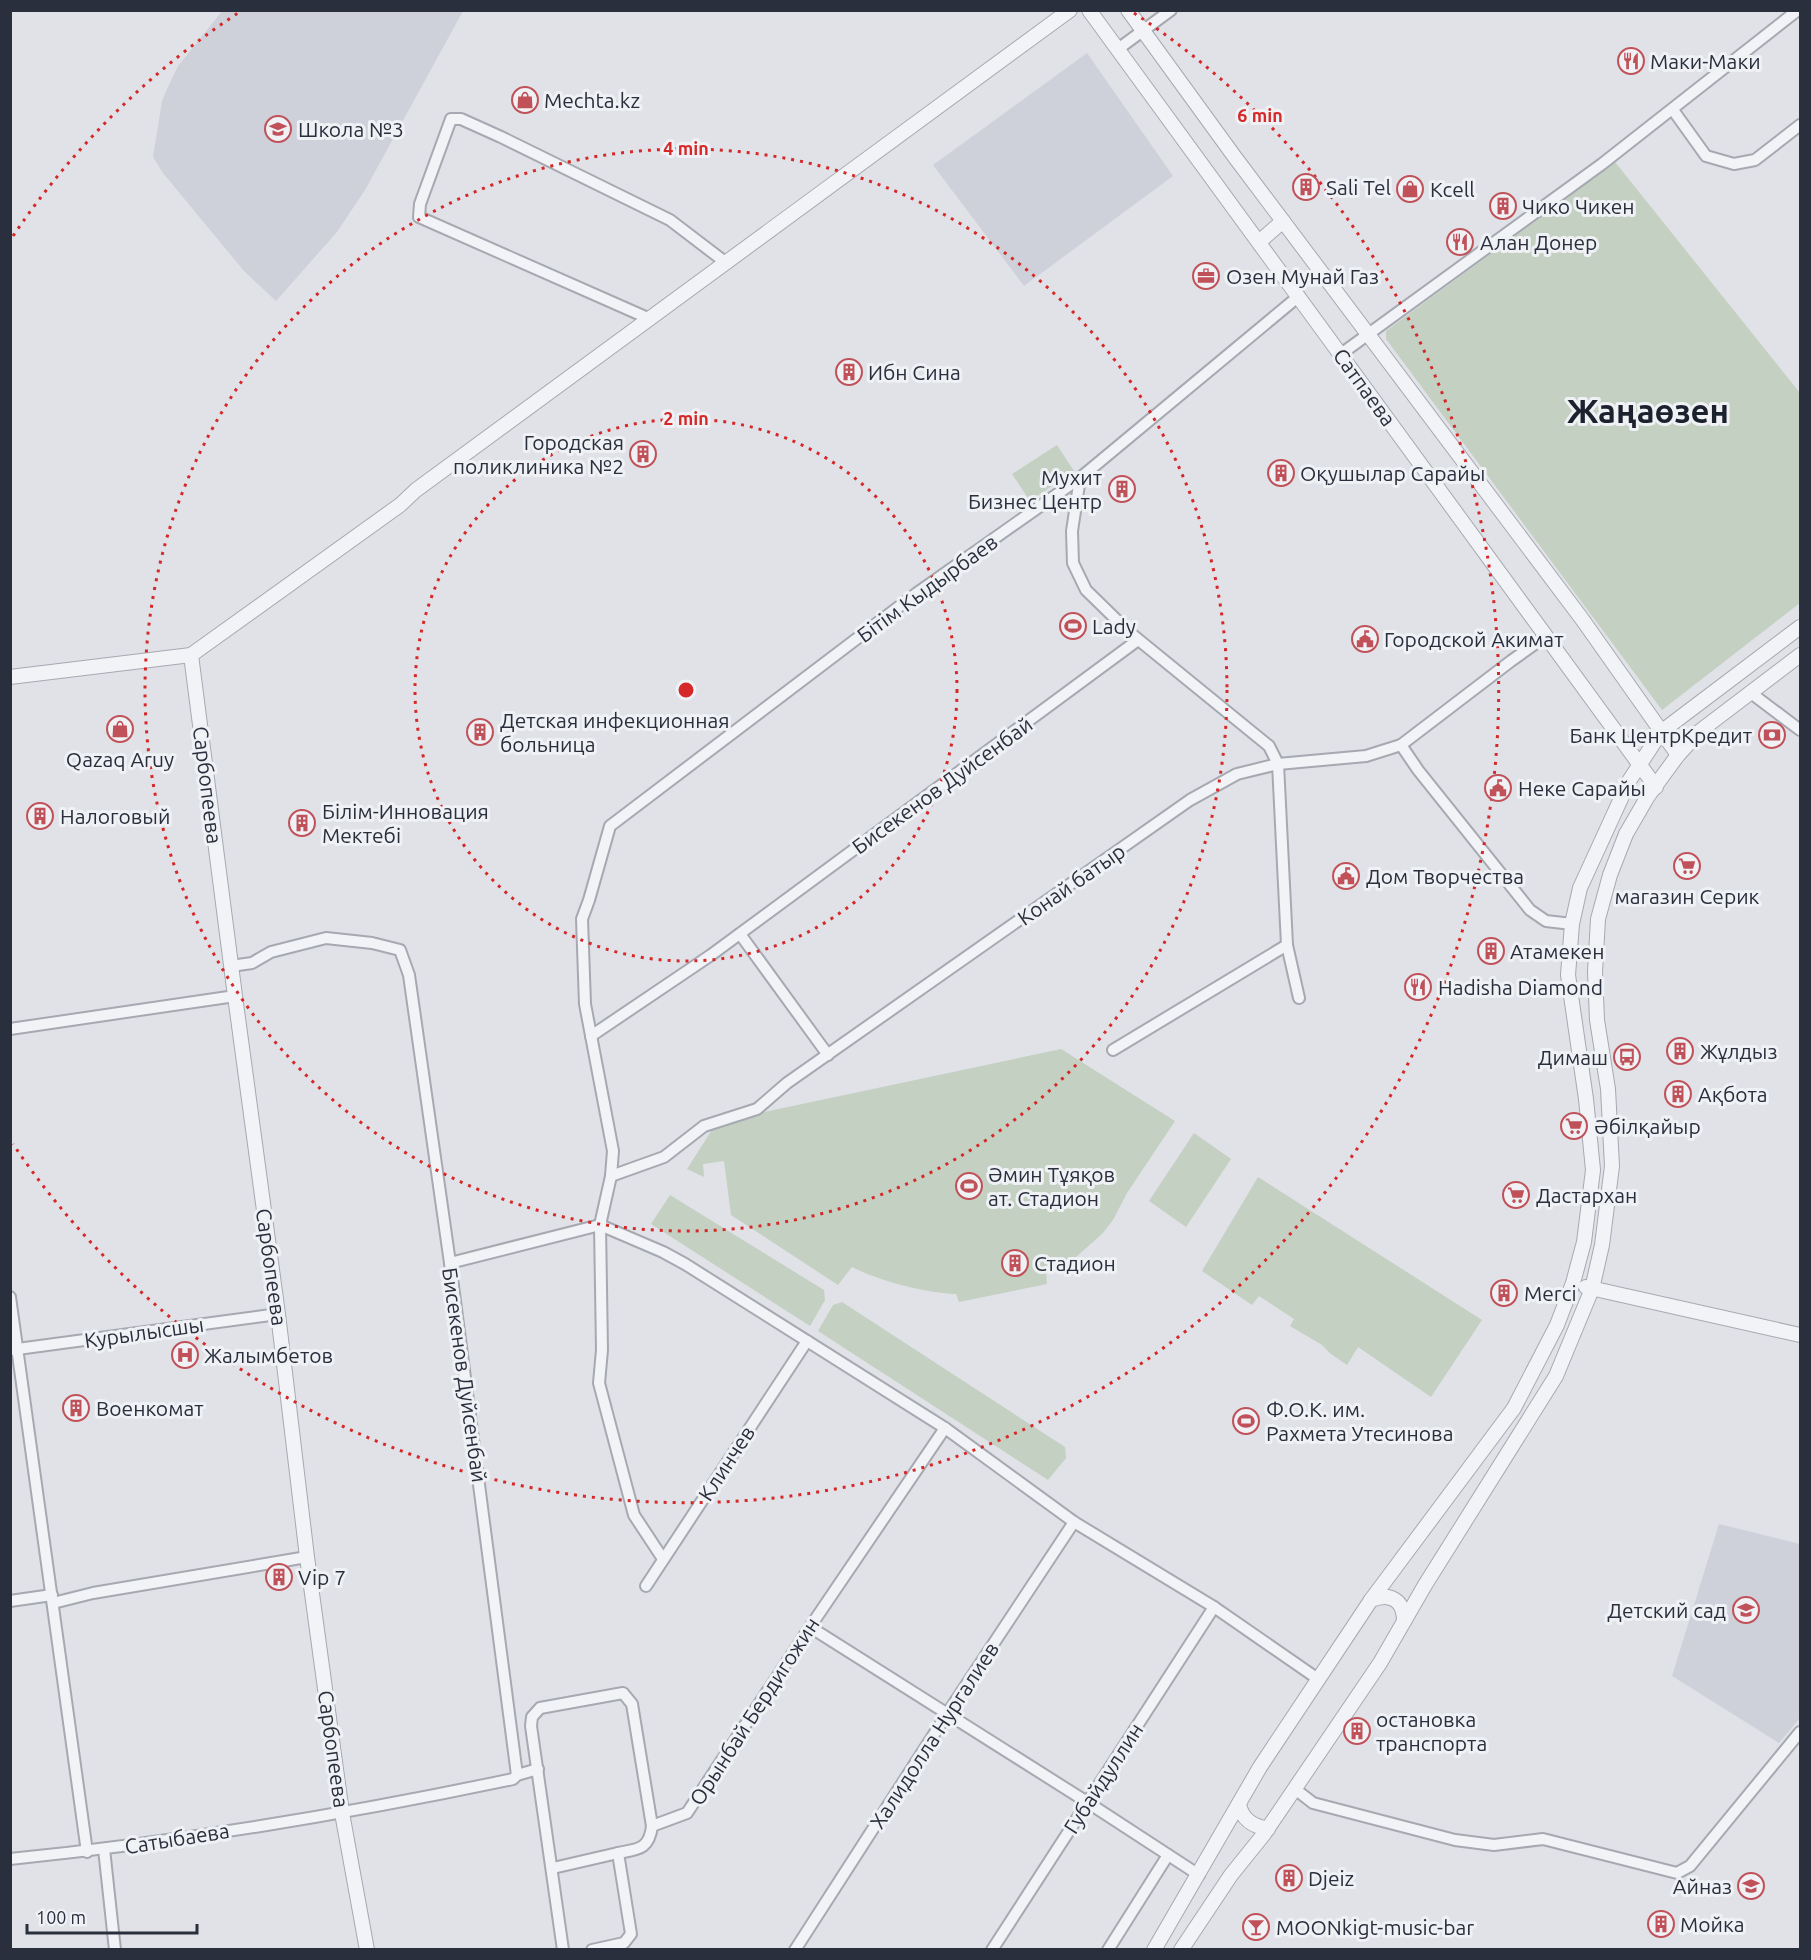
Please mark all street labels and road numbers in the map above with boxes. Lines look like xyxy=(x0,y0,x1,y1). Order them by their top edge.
street label: Сатпаева xyxy=(1329,344,1401,430)
street label: Бiтiм Кыдырбаев xyxy=(852,529,1002,647)
street label: Бисекенов Дуйсенбай xyxy=(847,712,1037,858)
street label: Сарбопеева xyxy=(189,725,227,845)
street label: Конай батыр xyxy=(1013,838,1129,930)
street label: Сарбопеева xyxy=(252,1207,292,1327)
street label: Бисекенов Дуйсенбай xyxy=(438,1266,492,1484)
street label: Курылысшы xyxy=(83,1312,205,1352)
street label: Клинчев xyxy=(693,1421,759,1505)
street label: Орынбай Бердигожин xyxy=(684,1613,824,1809)
street label: Халидолла Нургалиев xyxy=(865,1637,1003,1833)
street label: Сарбопеева xyxy=(314,1689,354,1809)
street label: Губайдуллин xyxy=(1058,1718,1148,1838)
street label: Сатыбаева xyxy=(123,1818,231,1858)

